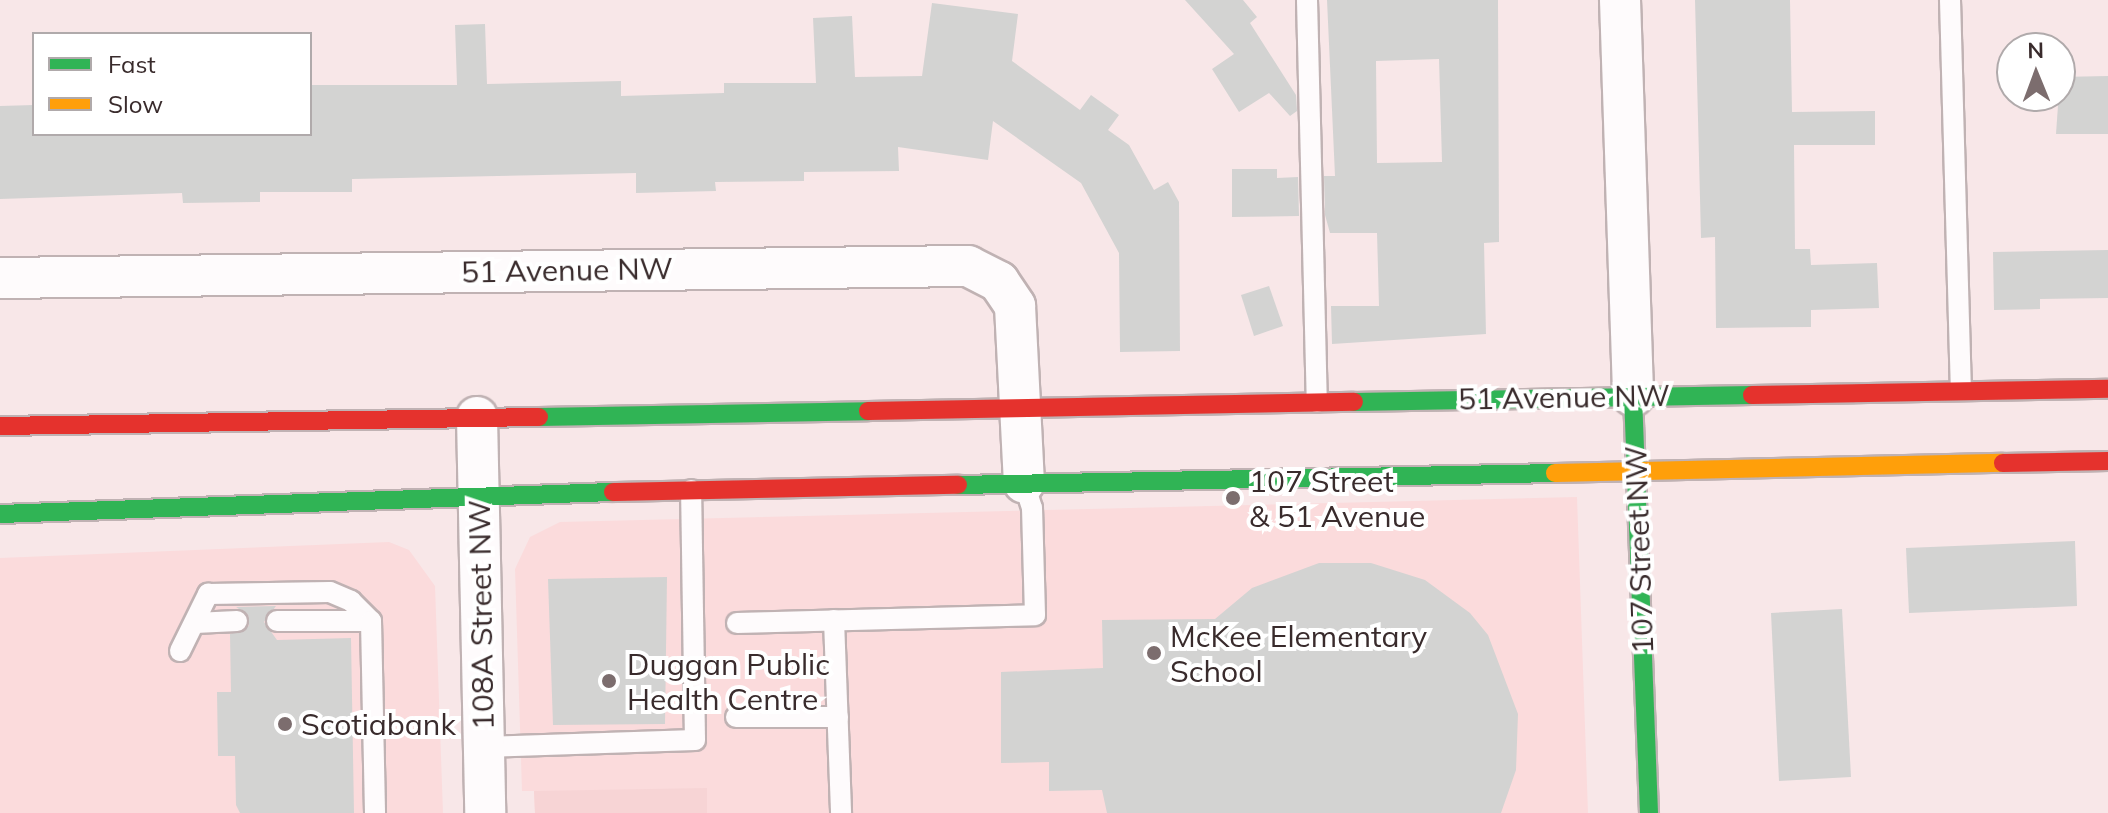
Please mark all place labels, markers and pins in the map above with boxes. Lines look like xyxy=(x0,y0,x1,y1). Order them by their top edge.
place label: 107 Street & 51 Avenue xyxy=(1249,463,1425,534)
marker: 107 Street & 51 Avenue xyxy=(1224,489,1242,507)
place label: McKee Elementary School xyxy=(1170,618,1427,688)
marker: McKee Elementary School xyxy=(1145,644,1163,662)
place label: Duggan Public Health Centre xyxy=(627,646,830,716)
marker: Duggan Public Health Centre xyxy=(598,670,620,692)
place label: Scotiabank xyxy=(301,706,456,742)
marker: Scotiabank xyxy=(276,715,294,733)

